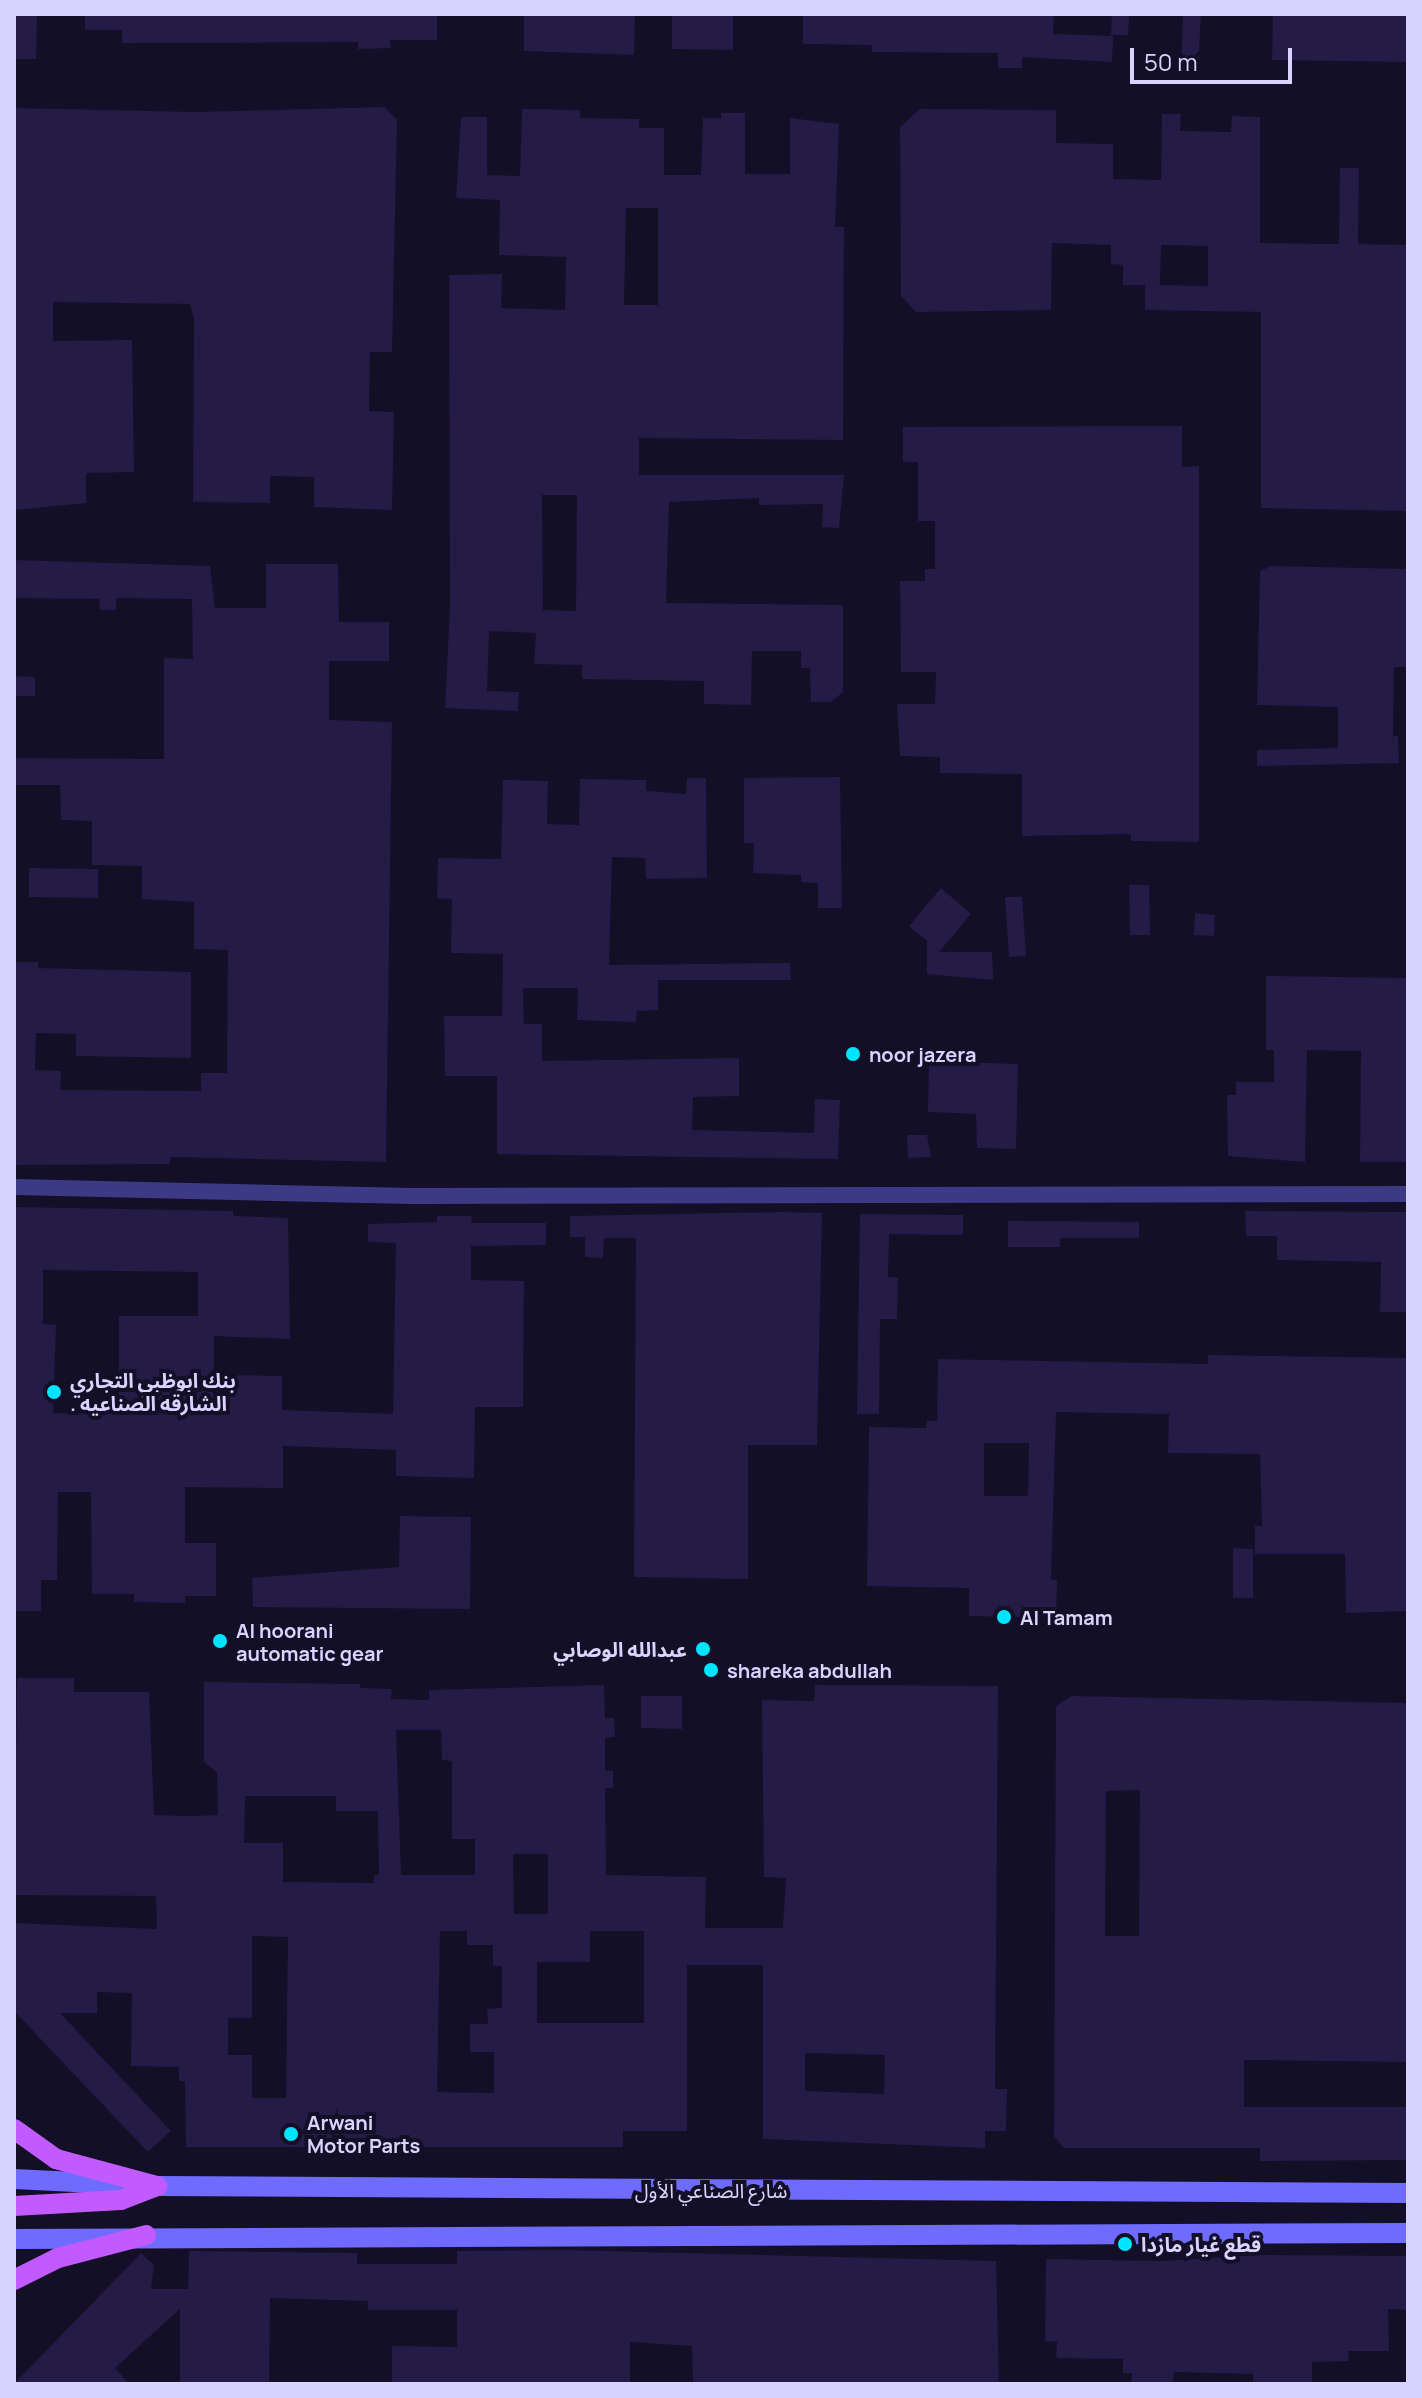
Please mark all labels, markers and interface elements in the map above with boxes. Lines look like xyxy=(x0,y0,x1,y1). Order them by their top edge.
scale bar xyxy=(1134,32,1296,82)
text: 50 m xyxy=(1144,45,1198,78)
place label: noor jazera xyxy=(869,1042,976,1066)
marker: noor jazera xyxy=(844,1045,862,1063)
place label: بنك ابوظبي التجاري . الشارقه الصناعيه xyxy=(70,1368,236,1415)
marker: بنك ابوظبي التجاري . الشارقه الصناعيه xyxy=(45,1383,63,1401)
place label: Al Tamam xyxy=(1020,1605,1113,1629)
marker: Al Tamam xyxy=(995,1608,1013,1626)
place label: Al hoorani automatic gear xyxy=(236,1618,383,1665)
marker: Al hoorani automatic gear xyxy=(211,1632,229,1650)
place label: عبدالله الوصابي xyxy=(553,1637,687,1661)
marker: عبدالله الوصابي xyxy=(694,1640,712,1658)
place label: shareka abdullah xyxy=(727,1658,892,1682)
marker: shareka abdullah xyxy=(702,1661,720,1679)
place label: Arwani Motor Parts xyxy=(307,2110,420,2157)
marker: Arwani Motor Parts xyxy=(282,2125,300,2143)
street label: شارع الصناعي الأول xyxy=(635,2178,787,2202)
place label: قطع غيار مازدا xyxy=(1141,2232,1261,2256)
marker: قطع غيار مازدا xyxy=(1116,2235,1134,2253)

